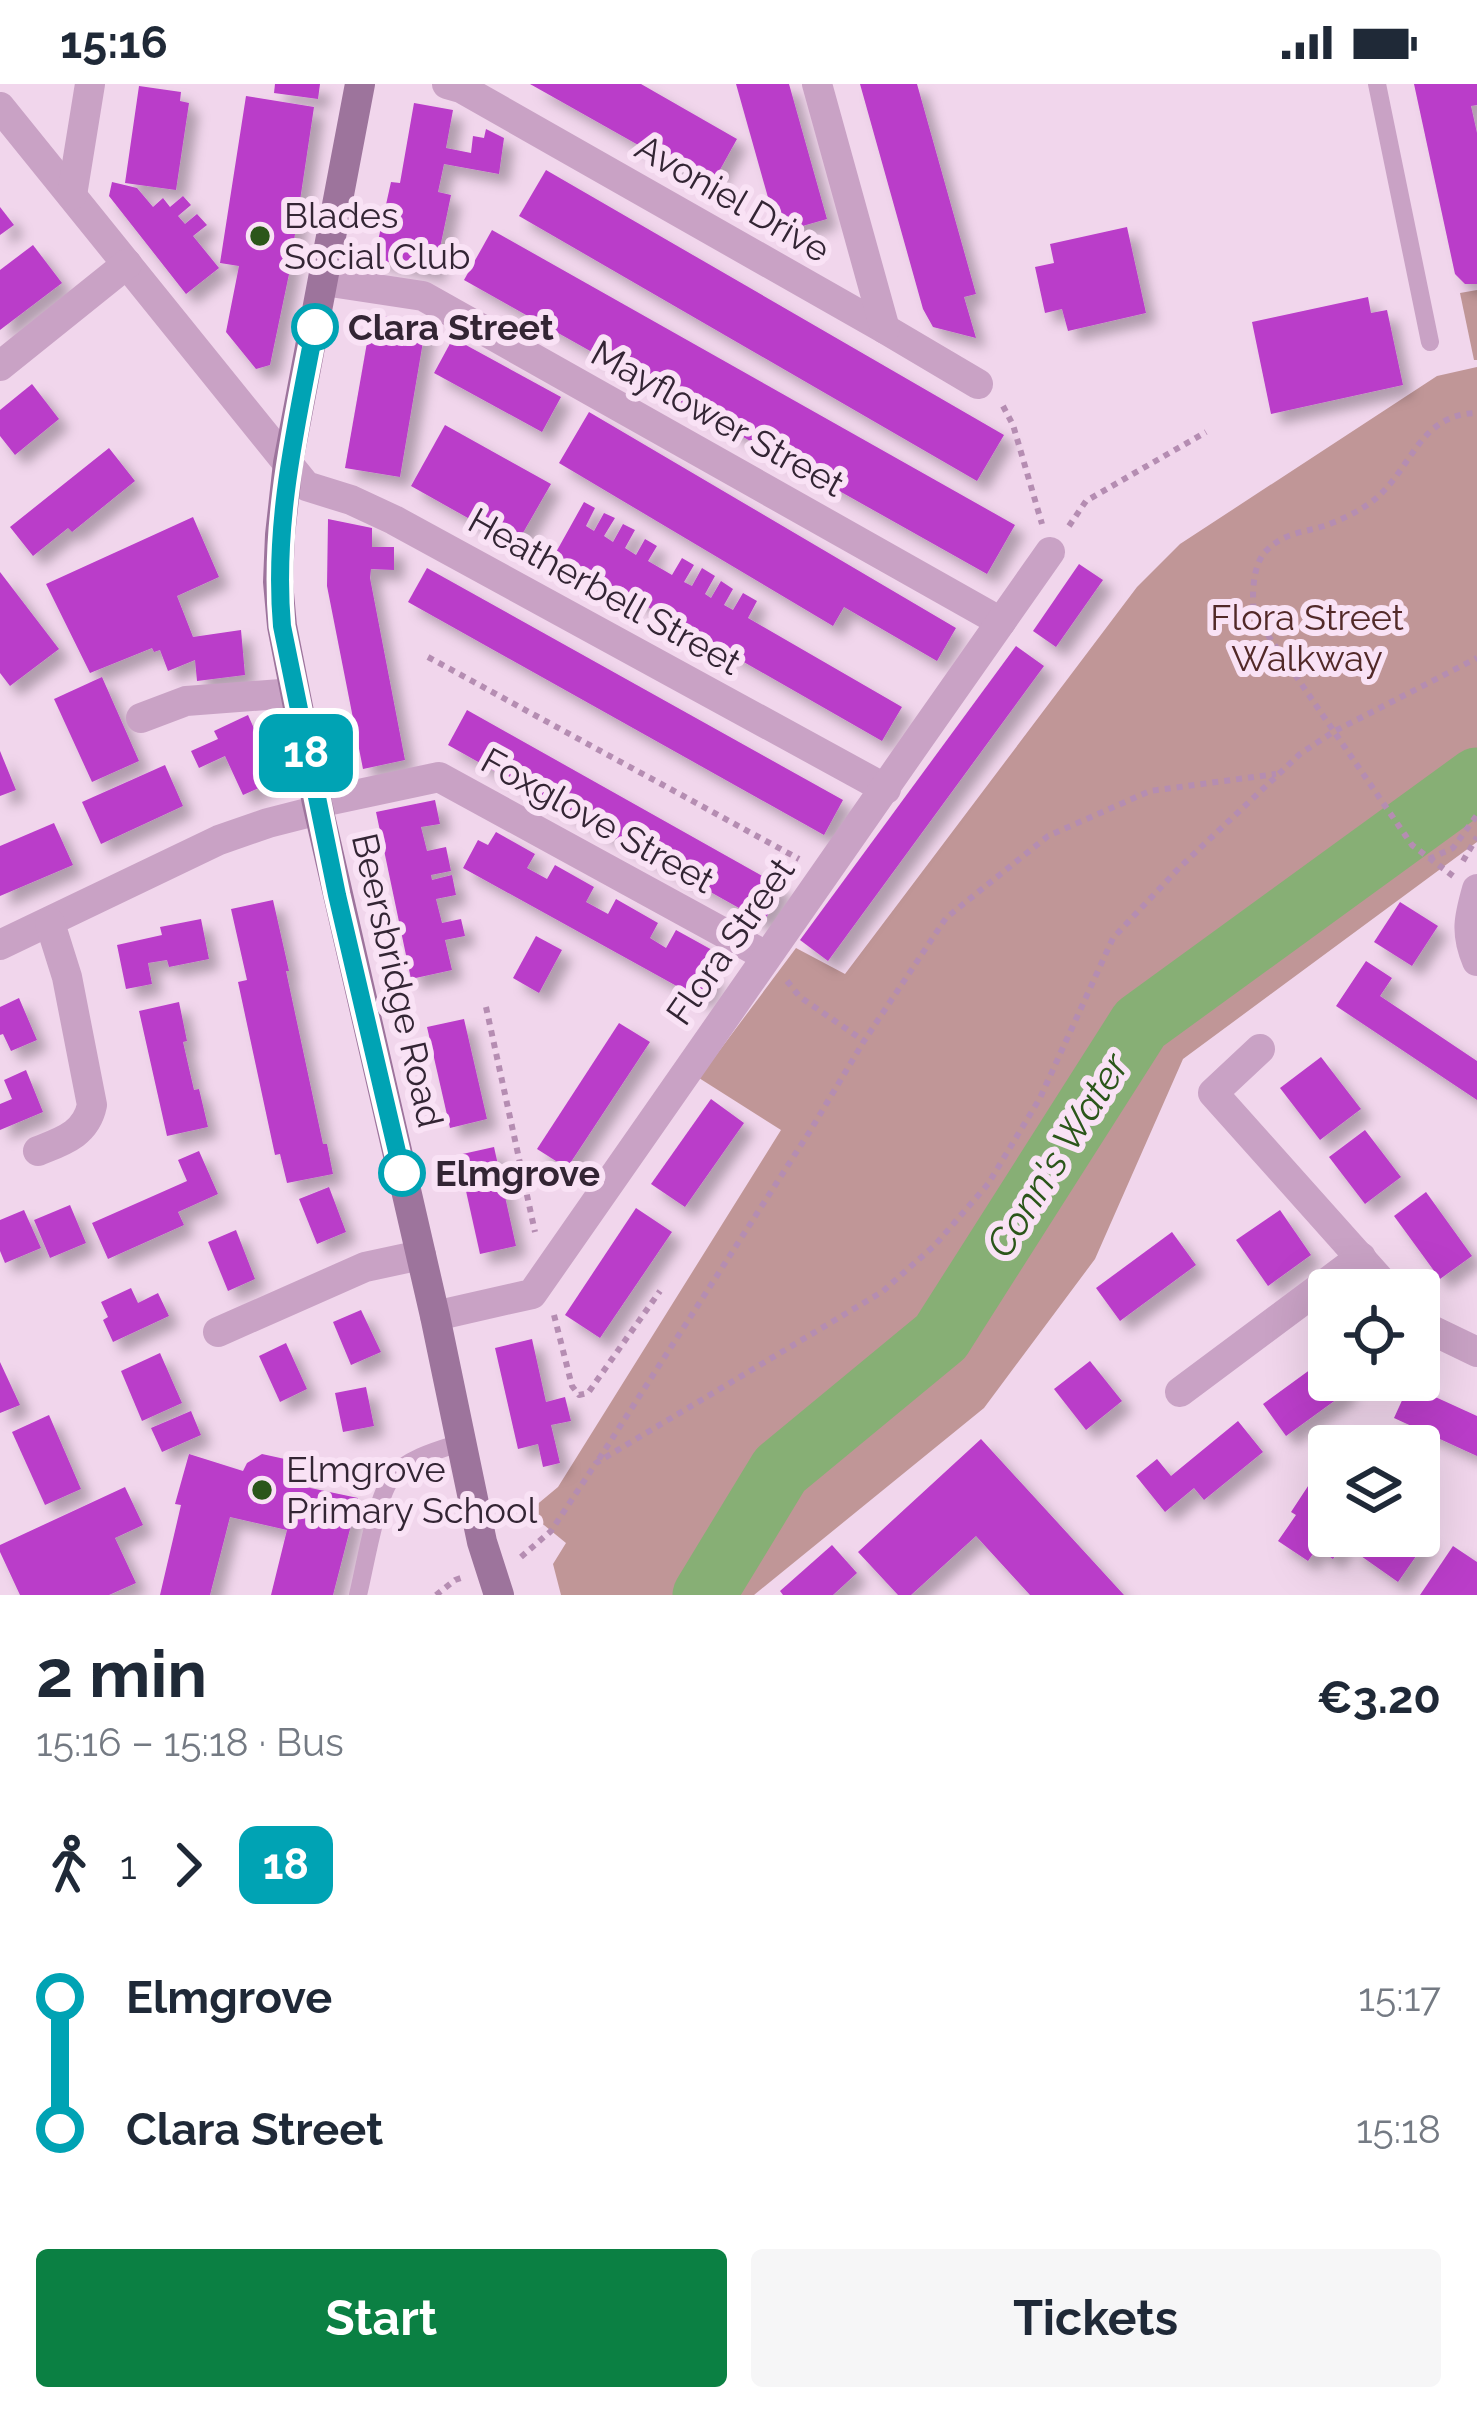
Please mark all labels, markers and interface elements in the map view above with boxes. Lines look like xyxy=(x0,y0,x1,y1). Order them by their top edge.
text: 15:16 xyxy=(60,16,168,69)
street label: Avoniel Drive xyxy=(629,126,837,270)
place label: Blades Social Club xyxy=(284,194,470,277)
marker: Blades Social Club xyxy=(247,223,273,249)
marker: Clara Street xyxy=(293,305,337,349)
place label: Clara Street xyxy=(348,306,554,348)
street label: Mayflower Street xyxy=(584,331,852,505)
street label: Heatherbell Street xyxy=(462,499,748,683)
park label: Flora Street Walkway xyxy=(1210,596,1404,679)
line badge: 18 xyxy=(252,714,360,792)
text: 18 xyxy=(283,728,329,777)
street label: Foxglove Street xyxy=(474,739,722,901)
street label: Beersbridge Road xyxy=(344,829,452,1131)
street label: Flora Street xyxy=(657,850,803,1032)
water label: Conn's Water xyxy=(976,1043,1139,1265)
marker: Elmgrove xyxy=(380,1151,424,1195)
place label: Elmgrove xyxy=(435,1152,600,1194)
map controls xyxy=(1308,1269,1440,1557)
button: locate xyxy=(1308,1269,1440,1401)
button: layers xyxy=(1308,1425,1440,1557)
place label: Elmgrove Primary School xyxy=(286,1448,537,1531)
marker: Elmgrove Primary School xyxy=(249,1477,275,1503)
text: 2 min xyxy=(36,1635,207,1712)
text: €3.20 xyxy=(1317,1671,1441,1724)
text: 15:16 – 15:18 · Bus xyxy=(36,1719,344,1765)
icon: walk xyxy=(36,1832,102,1898)
icon: forward xyxy=(155,1832,221,1898)
text: 18 xyxy=(263,1840,309,1889)
text: 1 xyxy=(120,1842,137,1888)
text: Elmgrove xyxy=(126,1971,332,2024)
text: 15:17 xyxy=(1358,1974,1441,2020)
text: Clara Street xyxy=(126,2103,383,2156)
text: 15:18 xyxy=(1356,2106,1441,2152)
button: Start xyxy=(36,2249,727,2387)
button: Tickets xyxy=(751,2249,1441,2387)

